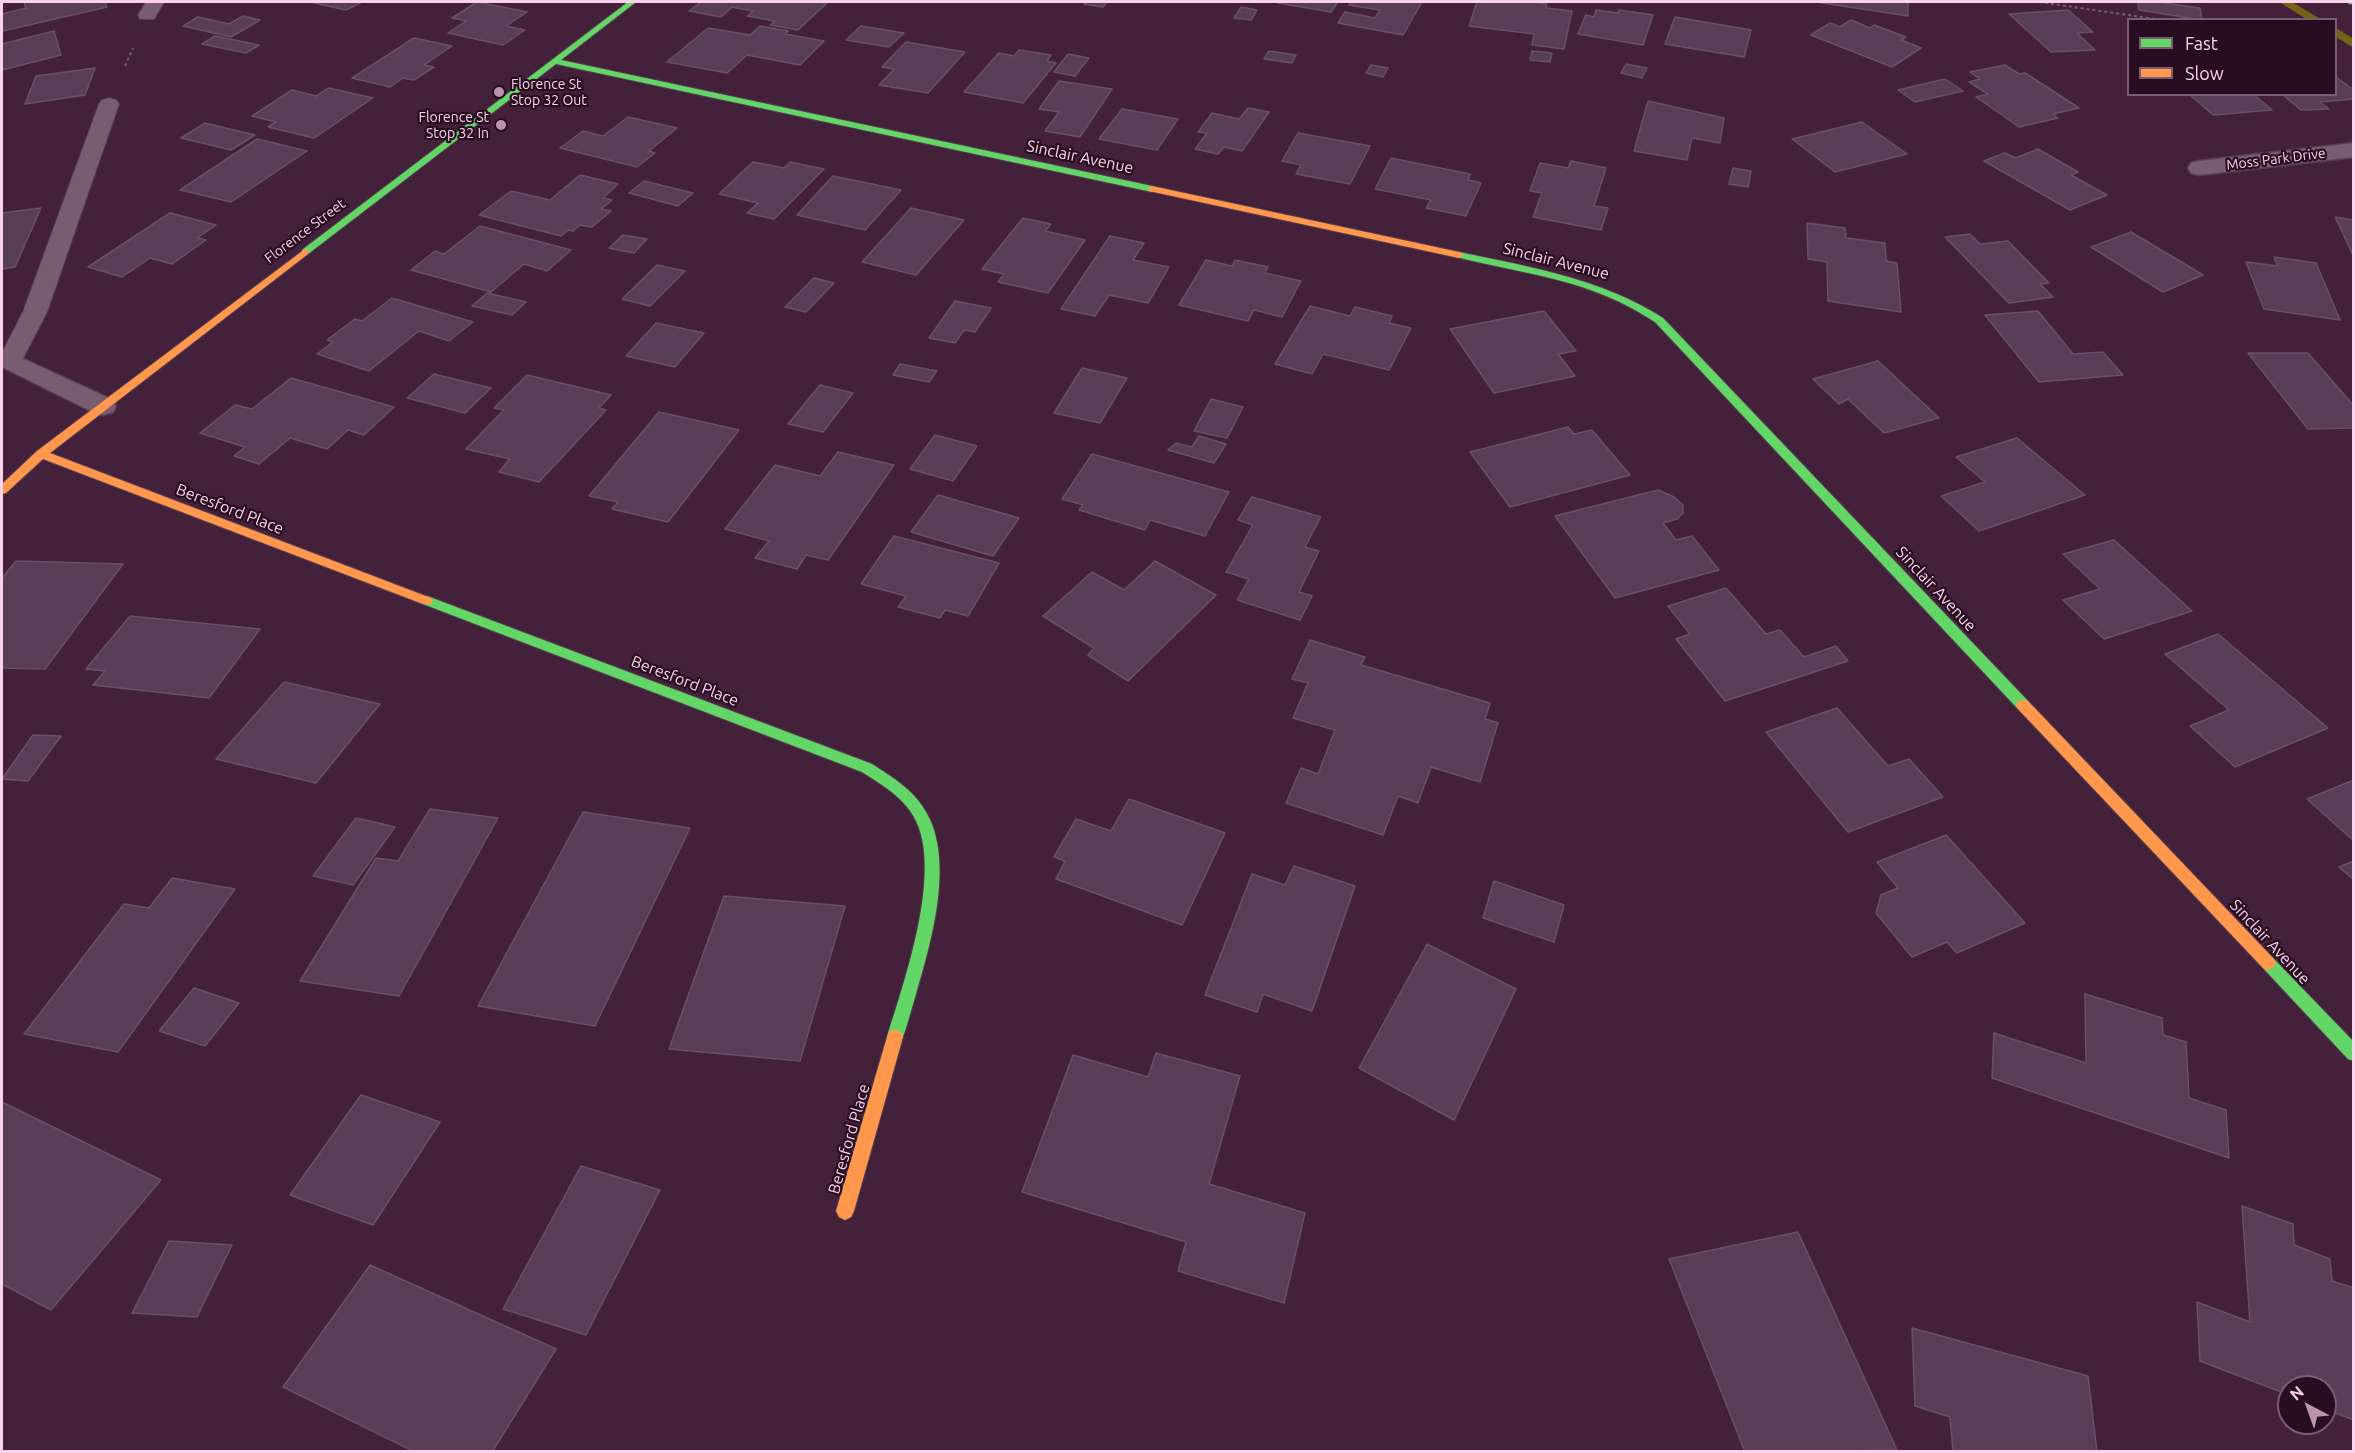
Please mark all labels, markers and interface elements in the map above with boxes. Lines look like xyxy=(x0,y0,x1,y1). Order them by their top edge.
legend xyxy=(2127,18,2337,96)
text: Fast xyxy=(2185,33,2218,53)
text: Slow xyxy=(2185,63,2224,83)
place label: Florence St Stop 32 Out xyxy=(511,76,587,108)
marker: Florence St Stop 32 Out xyxy=(492,85,506,99)
place label: Florence St Stop 32 In xyxy=(419,109,489,142)
marker: Florence St Stop 32 In xyxy=(494,118,508,132)
street label: Sinclair Avenue xyxy=(1025,136,1135,178)
street label: Moss Park Drive xyxy=(2225,145,2327,173)
street label: Florence Street xyxy=(261,195,349,267)
street label: Sinclair Avenue xyxy=(1501,239,1611,283)
street label: Beresford Place xyxy=(174,480,286,538)
street label: Sinclair Avenue xyxy=(1892,543,1980,635)
street label: Beresford Place xyxy=(629,652,741,710)
street label: Sinclair Avenue xyxy=(2226,896,2314,988)
street label: Beresford Place xyxy=(824,1082,874,1196)
north arrow xyxy=(2277,1375,2337,1435)
text: N xyxy=(2286,1382,2307,1404)

